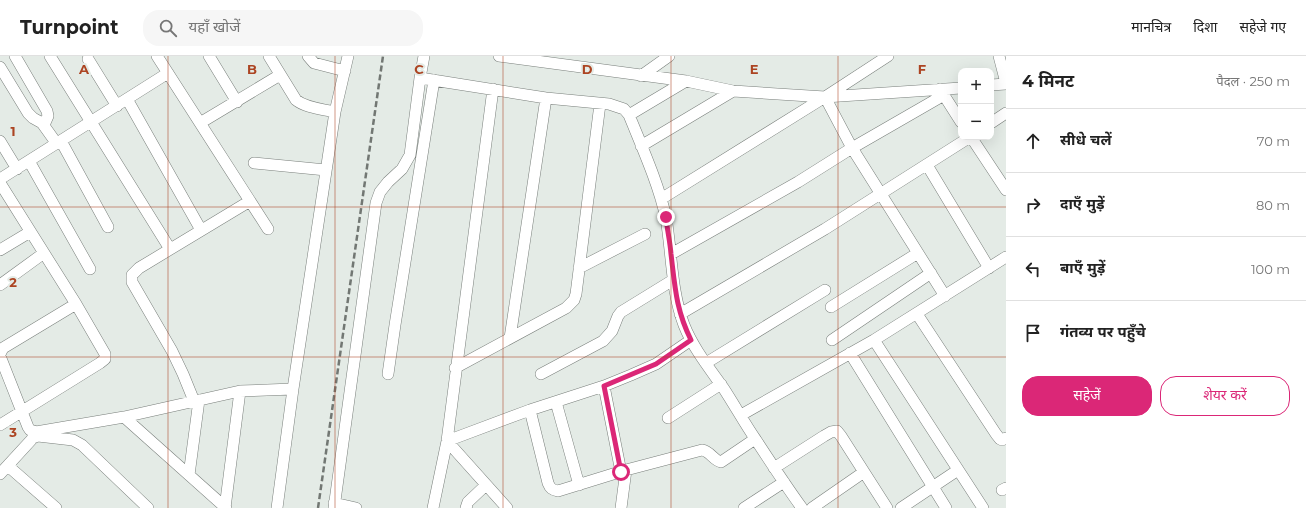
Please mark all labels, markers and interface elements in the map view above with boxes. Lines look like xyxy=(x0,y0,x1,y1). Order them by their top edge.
search box xyxy=(143,10,423,46)
text: Turnpoint xyxy=(20,16,119,39)
icon: search xyxy=(157,17,179,39)
text: यहाँ खोजें xyxy=(189,17,240,36)
text: मानचित्र xyxy=(1131,18,1171,36)
text: दिशा xyxy=(1193,18,1217,36)
text: सहेजे गए xyxy=(1239,18,1286,36)
text: A xyxy=(78,61,90,77)
text: B xyxy=(247,61,257,77)
text: C xyxy=(414,61,424,77)
text: D xyxy=(582,61,593,77)
text: E xyxy=(750,61,759,77)
text: F xyxy=(918,61,926,77)
map controls xyxy=(958,68,994,140)
button: + xyxy=(958,68,994,104)
text: 4 मिनट xyxy=(1022,71,1074,91)
text: पैदल · 250 m xyxy=(1216,73,1290,89)
button: − xyxy=(958,104,994,140)
text: 1 xyxy=(10,123,16,139)
icon: ahead xyxy=(1022,130,1044,152)
text: सीधे चलें xyxy=(1060,130,1112,149)
text: 70 m xyxy=(1257,133,1290,149)
icon: right xyxy=(1022,194,1044,216)
text: दाएँ मुड़ें xyxy=(1060,194,1105,213)
text: 80 m xyxy=(1256,197,1290,213)
route end xyxy=(657,208,675,226)
icon: left xyxy=(1022,258,1044,280)
text: बाएँ मुड़ें xyxy=(1060,258,1105,277)
text: 100 m xyxy=(1251,261,1290,277)
text: 2 xyxy=(9,274,17,290)
icon: arrive xyxy=(1022,322,1044,344)
text: गंतव्य पर पहुँचे xyxy=(1060,322,1146,341)
button: सहेजें xyxy=(1022,376,1152,416)
button: शेयर करें xyxy=(1160,376,1290,416)
text: 3 xyxy=(8,424,17,440)
route start xyxy=(612,463,630,481)

